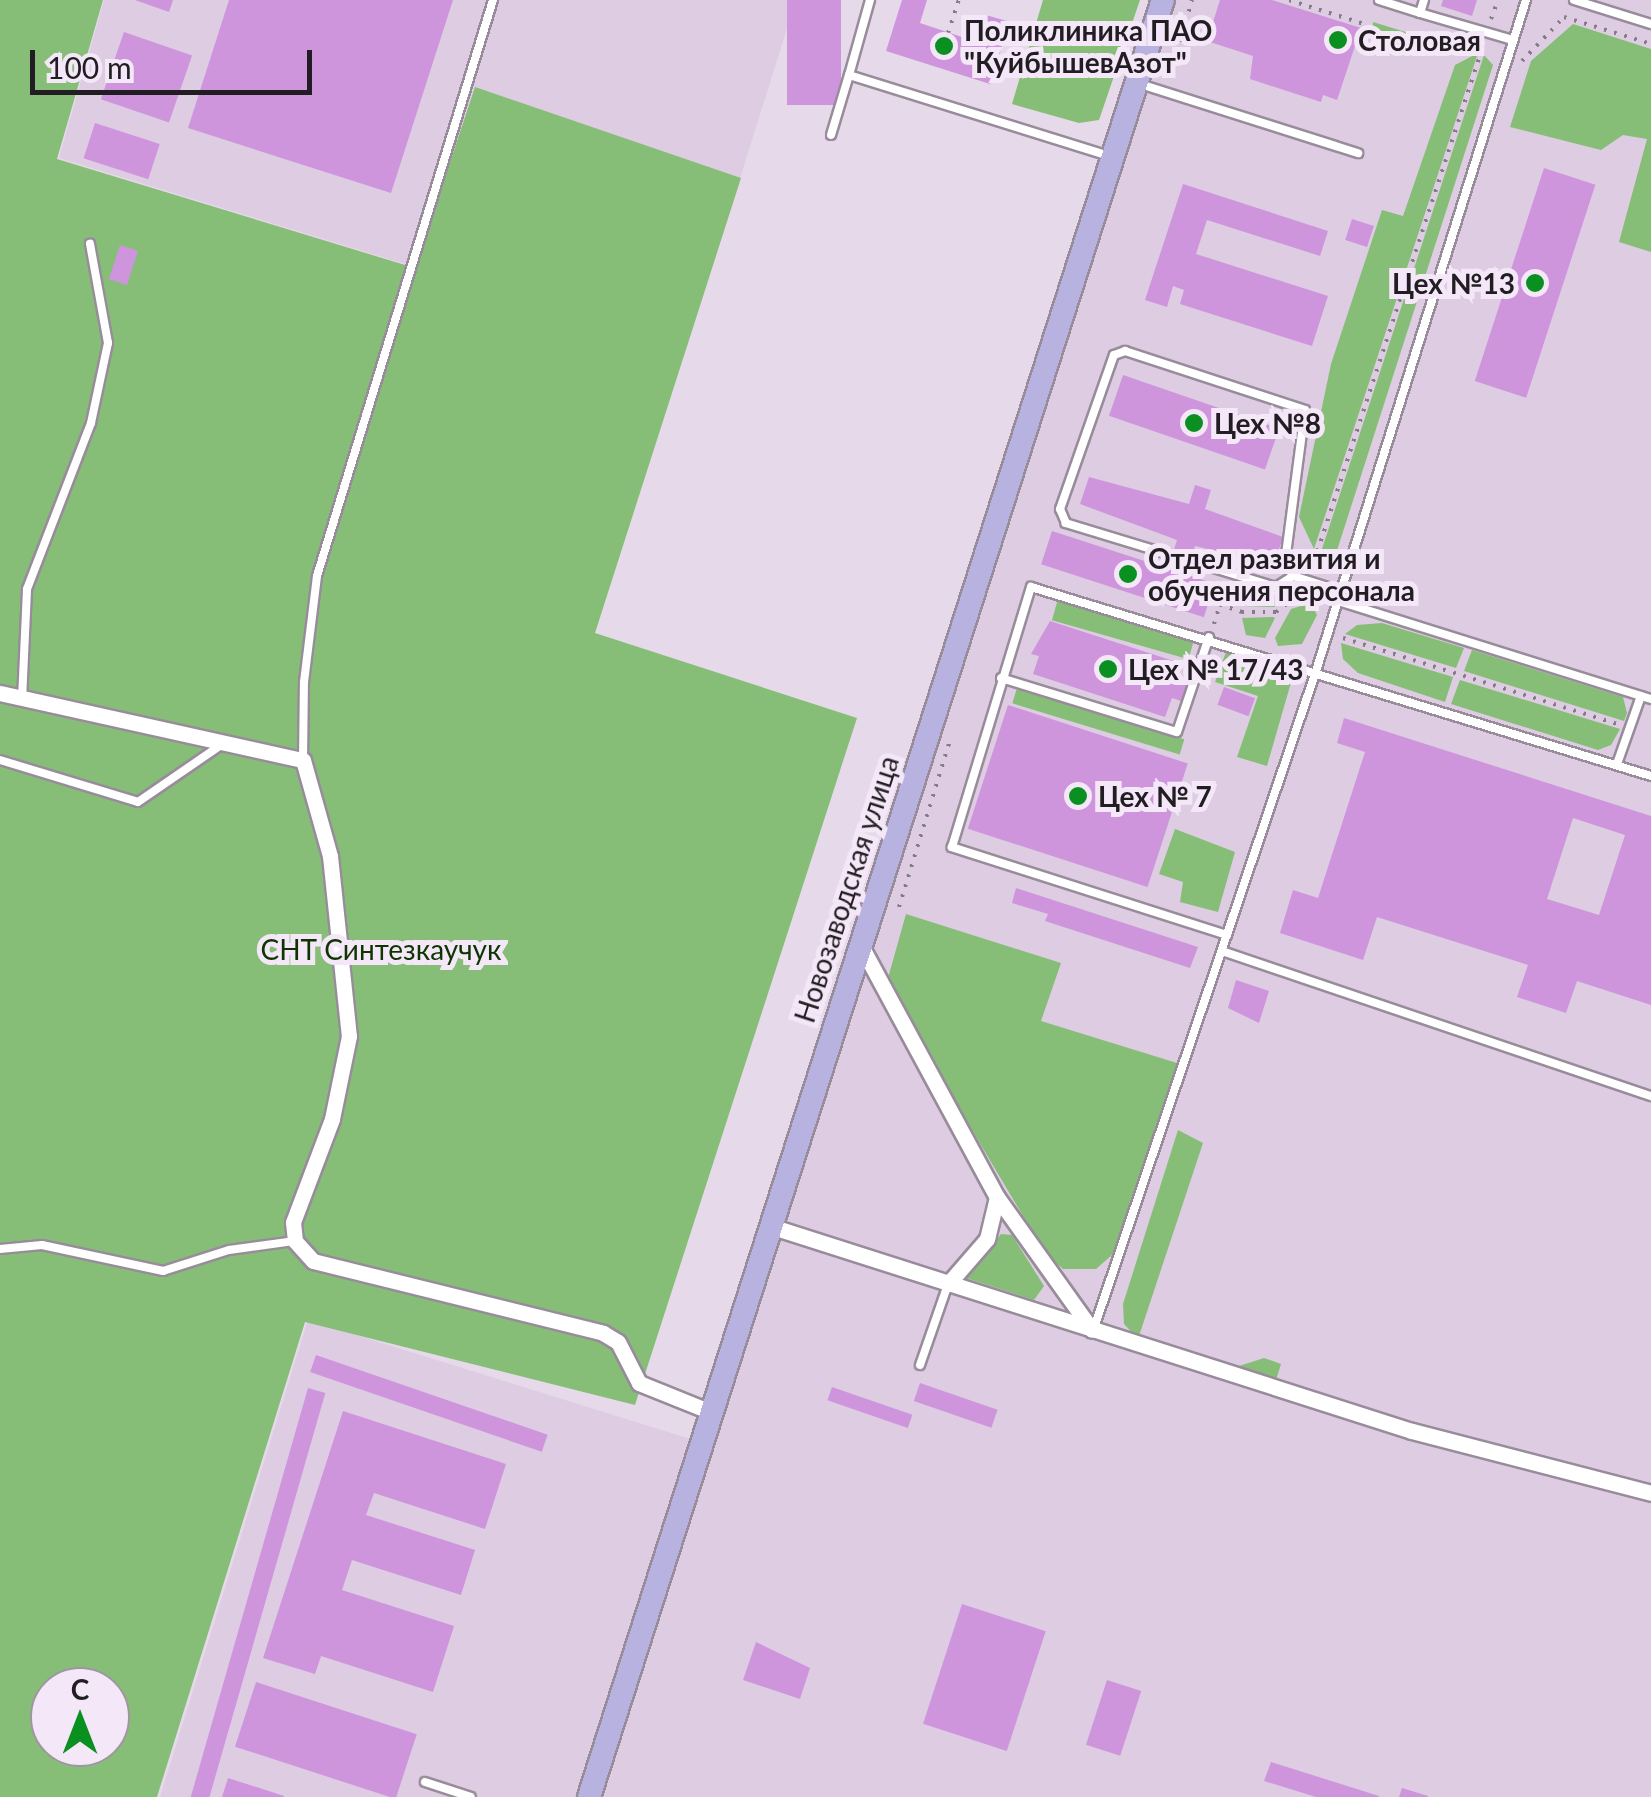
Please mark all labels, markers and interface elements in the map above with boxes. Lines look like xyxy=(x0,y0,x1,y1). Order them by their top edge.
place label: Поликлиника ПАО "КуйбышевАзот" xyxy=(964,13,1212,79)
place label: Столовая xyxy=(1358,23,1481,57)
marker: Столовая xyxy=(1327,29,1349,51)
scale bar xyxy=(35,30,318,92)
marker: Поликлиника ПАО "КуйбышевАзот" xyxy=(933,35,955,57)
text: 100 m xyxy=(47,49,132,85)
place label: Цех №13 xyxy=(1392,266,1515,300)
marker: Цех №13 xyxy=(1524,272,1546,294)
place label: Цех №8 xyxy=(1214,406,1321,440)
marker: Цех №8 xyxy=(1183,412,1205,434)
place label: Отдел развития и обучения персонала xyxy=(1148,541,1415,607)
marker: Отдел развития и обучения персонала xyxy=(1117,563,1139,585)
place label: Цех № 17/43 xyxy=(1128,652,1303,686)
marker: Цех № 17/43 xyxy=(1097,658,1119,680)
street label: Новозаводская улица xyxy=(787,751,905,1027)
place label: Цех № 7 xyxy=(1098,779,1212,813)
marker: Цех № 7 xyxy=(1067,785,1089,807)
park label: СНТ Синтезкаучук xyxy=(260,932,502,966)
north arrow xyxy=(30,1667,130,1767)
text: С xyxy=(71,1672,89,1706)

